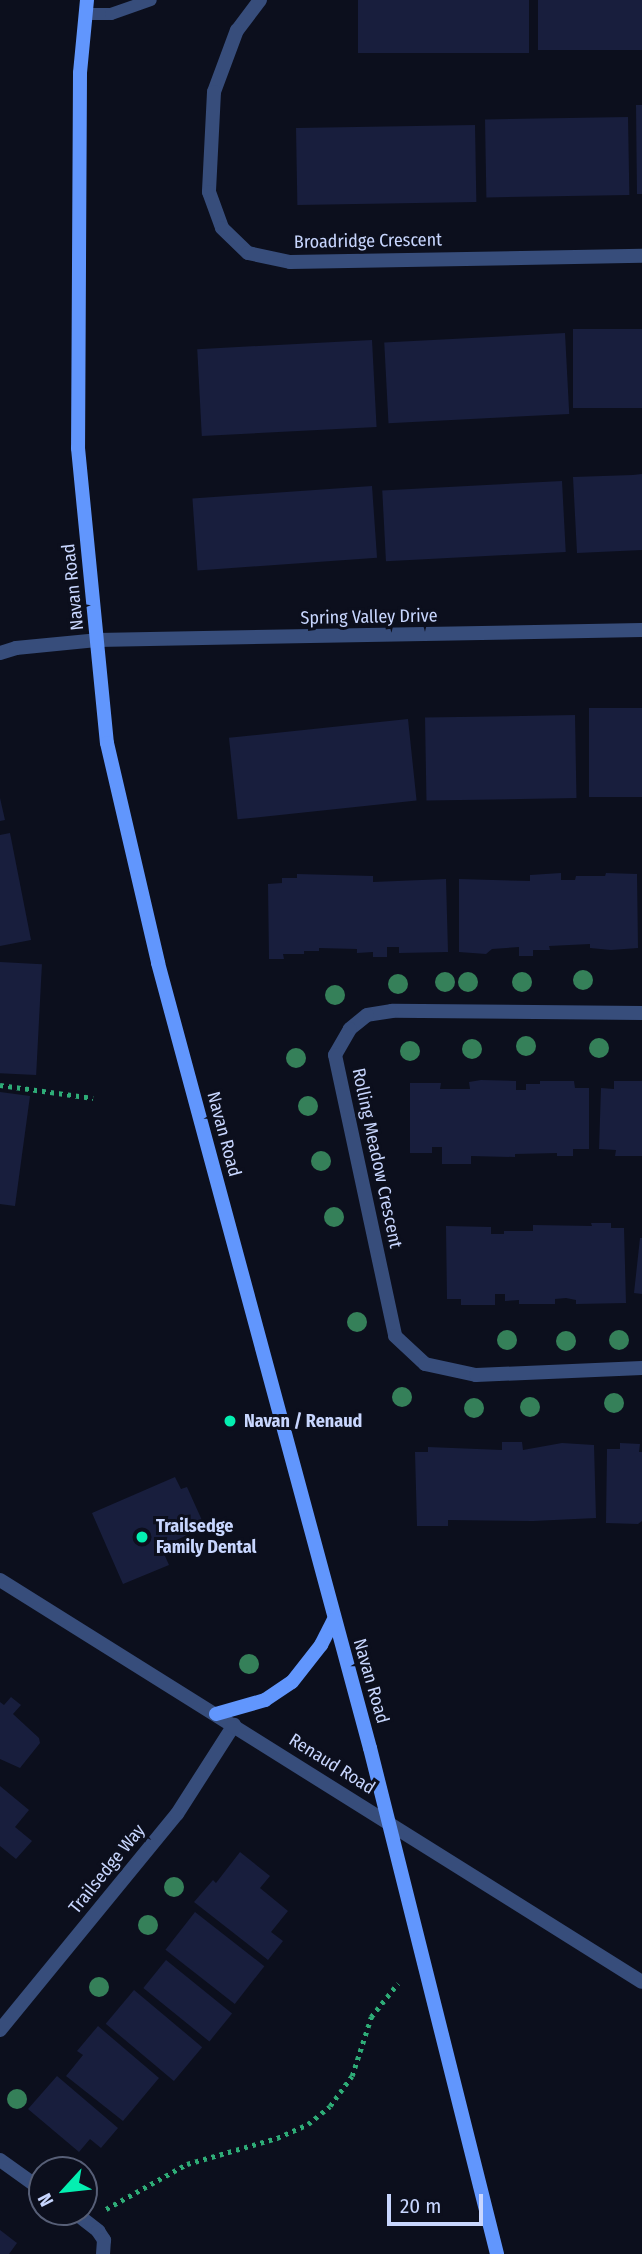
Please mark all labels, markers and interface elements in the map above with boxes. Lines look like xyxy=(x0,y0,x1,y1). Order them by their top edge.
street label: Broadridge Crescent xyxy=(294,229,442,253)
street label: Navan Road xyxy=(58,543,88,631)
street label: Spring Valley Drive xyxy=(300,605,438,629)
street label: Rolling Meadow Crescent xyxy=(347,1066,407,1250)
street label: Navan Road xyxy=(202,1089,246,1179)
place label: Navan / Renaud xyxy=(244,1410,362,1432)
marker: Navan / Renaud xyxy=(222,1413,238,1429)
place label: Trailsedge Family Dental xyxy=(156,1516,256,1558)
marker: Trailsedge Family Dental xyxy=(134,1529,150,1545)
street label: Navan Road xyxy=(349,1636,393,1726)
street label: Renaud Road xyxy=(285,1729,379,1799)
street label: Trailsedge Way xyxy=(64,1820,150,1918)
north arrow xyxy=(28,2156,98,2226)
scale bar xyxy=(390,2180,486,2224)
text: N xyxy=(33,2190,58,2210)
text: 20 m xyxy=(400,2193,441,2219)

